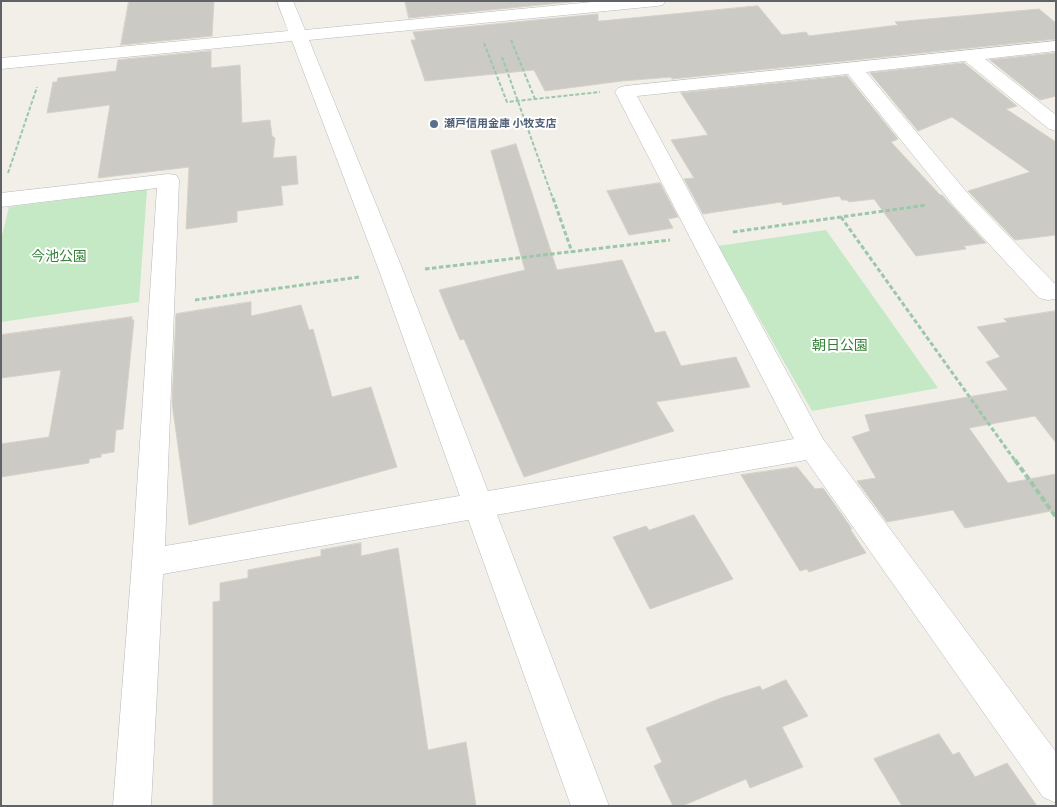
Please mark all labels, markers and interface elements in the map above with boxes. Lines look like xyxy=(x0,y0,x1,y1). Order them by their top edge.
place label: 瀬戸信用金庫 小牧支店 xyxy=(444,117,557,131)
marker: 瀬戸信用金庫 小牧支店 xyxy=(428,118,440,130)
park label: 今池公園 xyxy=(31,249,87,265)
park label: 朝日公園 xyxy=(812,338,868,354)

